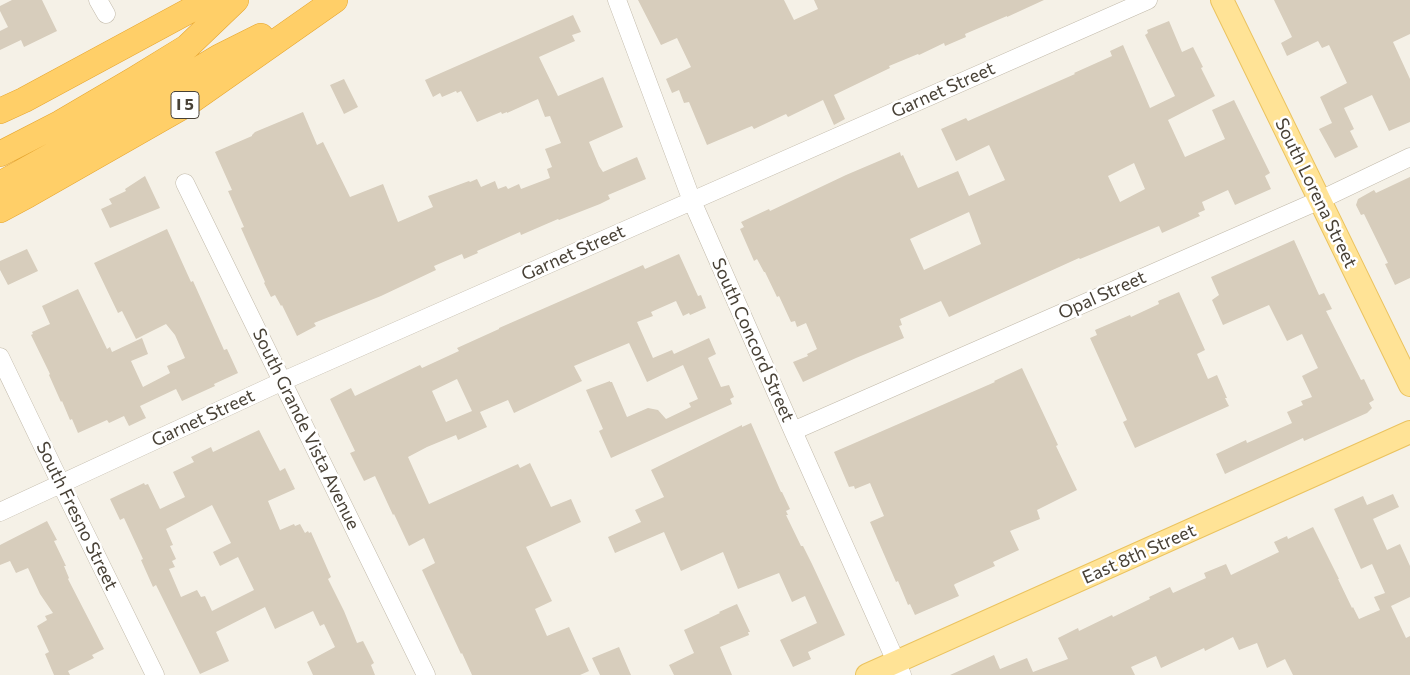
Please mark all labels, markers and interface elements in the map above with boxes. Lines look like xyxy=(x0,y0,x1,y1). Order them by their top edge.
street label: Garnet Street xyxy=(888,58,998,122)
road number: I 5 xyxy=(171,92,199,118)
street label: South Lorena Street xyxy=(1270,115,1362,271)
street label: Garnet Street xyxy=(518,221,628,285)
street label: South Concord Street xyxy=(707,255,799,425)
street label: Opal Street xyxy=(1055,266,1149,324)
street label: South Grande Vista Avenue xyxy=(248,325,364,533)
street label: Garnet Street xyxy=(148,385,258,451)
street label: South Fresno Street xyxy=(32,438,122,594)
street label: East 8th Street xyxy=(1079,519,1199,589)

